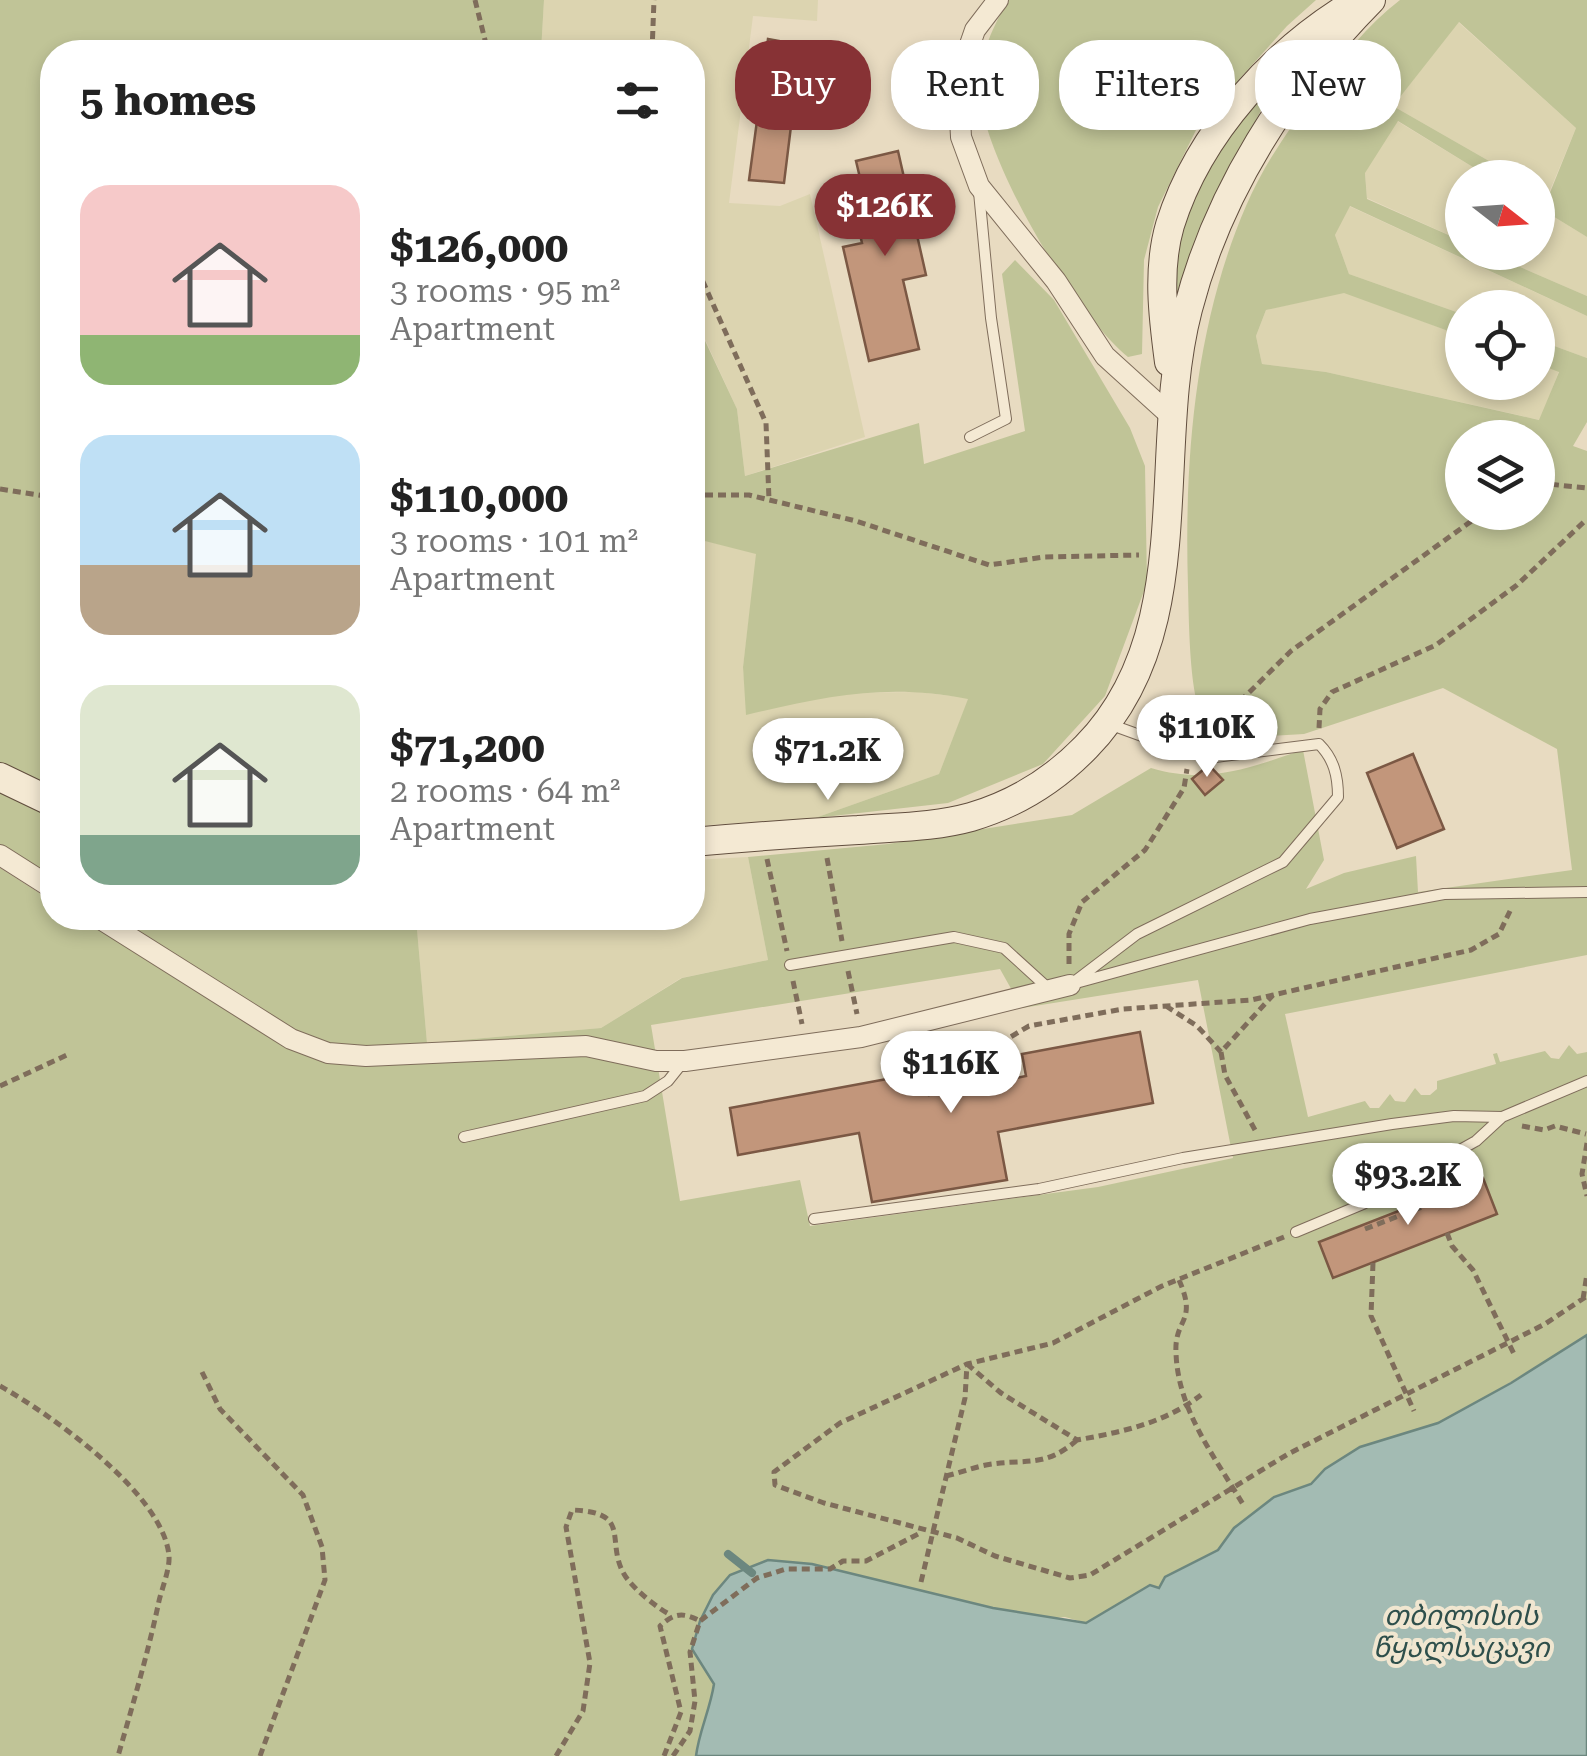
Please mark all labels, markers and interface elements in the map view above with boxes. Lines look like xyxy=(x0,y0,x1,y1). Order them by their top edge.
chip: Buy xyxy=(735,40,871,130)
chip: Rent xyxy=(891,40,1039,130)
chip: Filters xyxy=(1059,40,1235,130)
chip: New xyxy=(1255,40,1401,130)
icon: filters xyxy=(610,73,665,128)
text: 5 homes xyxy=(80,76,256,125)
north arrow xyxy=(1445,160,1555,270)
map controls xyxy=(1445,160,1555,530)
pin: $126K xyxy=(815,174,955,259)
text: $126K xyxy=(837,187,933,225)
text: $126,000 xyxy=(390,223,568,272)
icon: home xyxy=(160,225,280,345)
text: 3 rooms · 95 m² xyxy=(390,272,620,310)
button: locate xyxy=(1445,290,1555,400)
text: Apartment xyxy=(390,310,555,348)
button: layers xyxy=(1445,420,1555,530)
text: $110,000 xyxy=(390,473,568,522)
icon: home xyxy=(160,475,280,595)
text: 3 rooms · 101 m² xyxy=(390,522,638,560)
text: Apartment xyxy=(390,560,555,598)
pin: $110K xyxy=(1137,695,1277,780)
text: $110K xyxy=(1159,708,1255,746)
pin: $71.2K xyxy=(747,718,909,803)
text: $71,200 xyxy=(390,723,545,772)
icon: home xyxy=(160,725,280,845)
text: $71.2K xyxy=(775,731,881,769)
text: 2 rooms · 64 m² xyxy=(390,772,620,810)
text: Apartment xyxy=(390,810,555,848)
pin: $116K xyxy=(881,1031,1021,1116)
text: $116K xyxy=(903,1044,999,1082)
pin: $93.2K xyxy=(1327,1143,1489,1228)
text: $93.2K xyxy=(1355,1156,1461,1194)
water label: თბილისის წყალსაცავი xyxy=(1373,1599,1551,1664)

